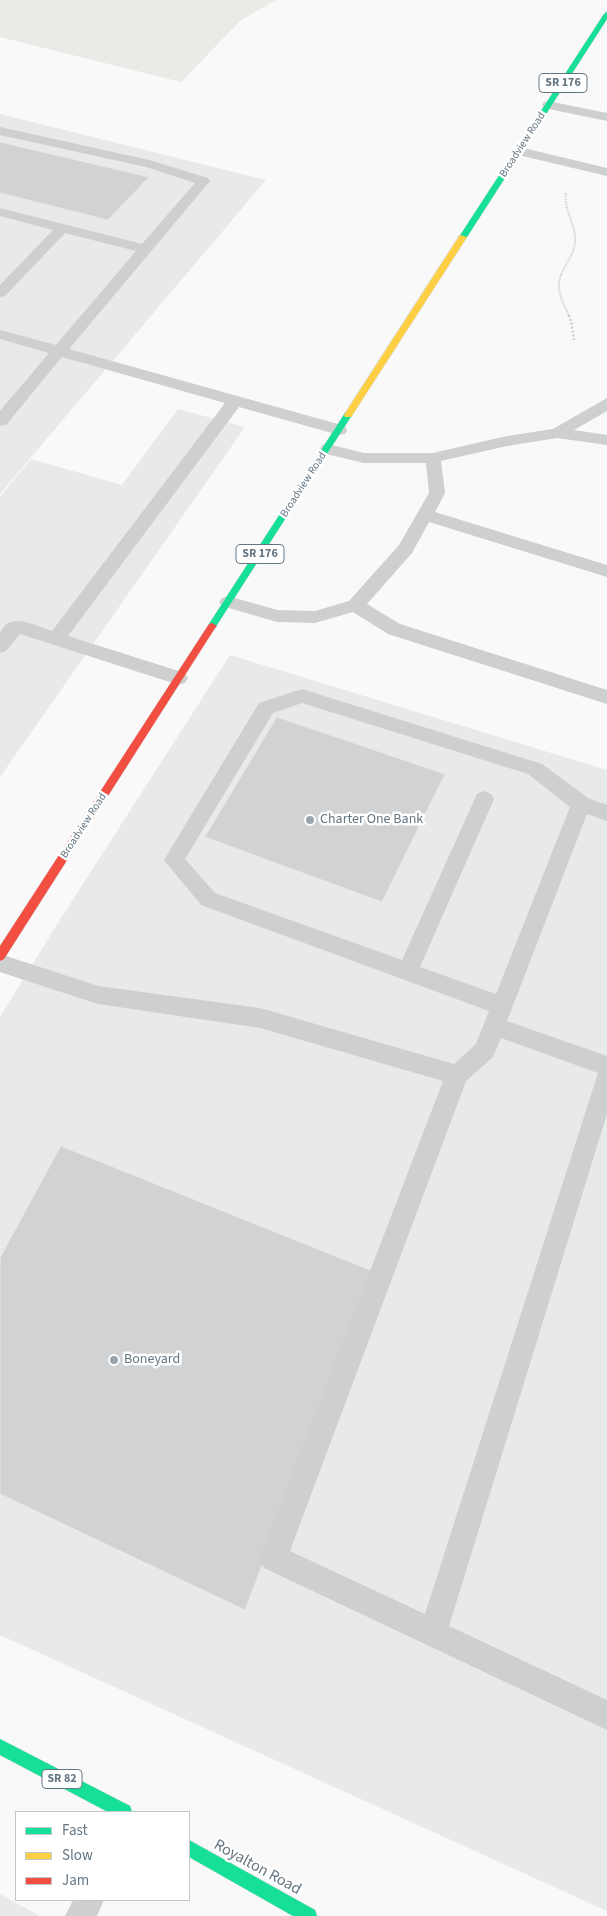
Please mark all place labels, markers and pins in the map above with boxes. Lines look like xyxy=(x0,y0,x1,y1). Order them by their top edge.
place label: Charter One Bank xyxy=(320,812,423,828)
marker: Charter One Bank xyxy=(304,814,316,826)
place label: Boneyard xyxy=(124,1352,180,1368)
marker: Boneyard xyxy=(108,1354,120,1366)

